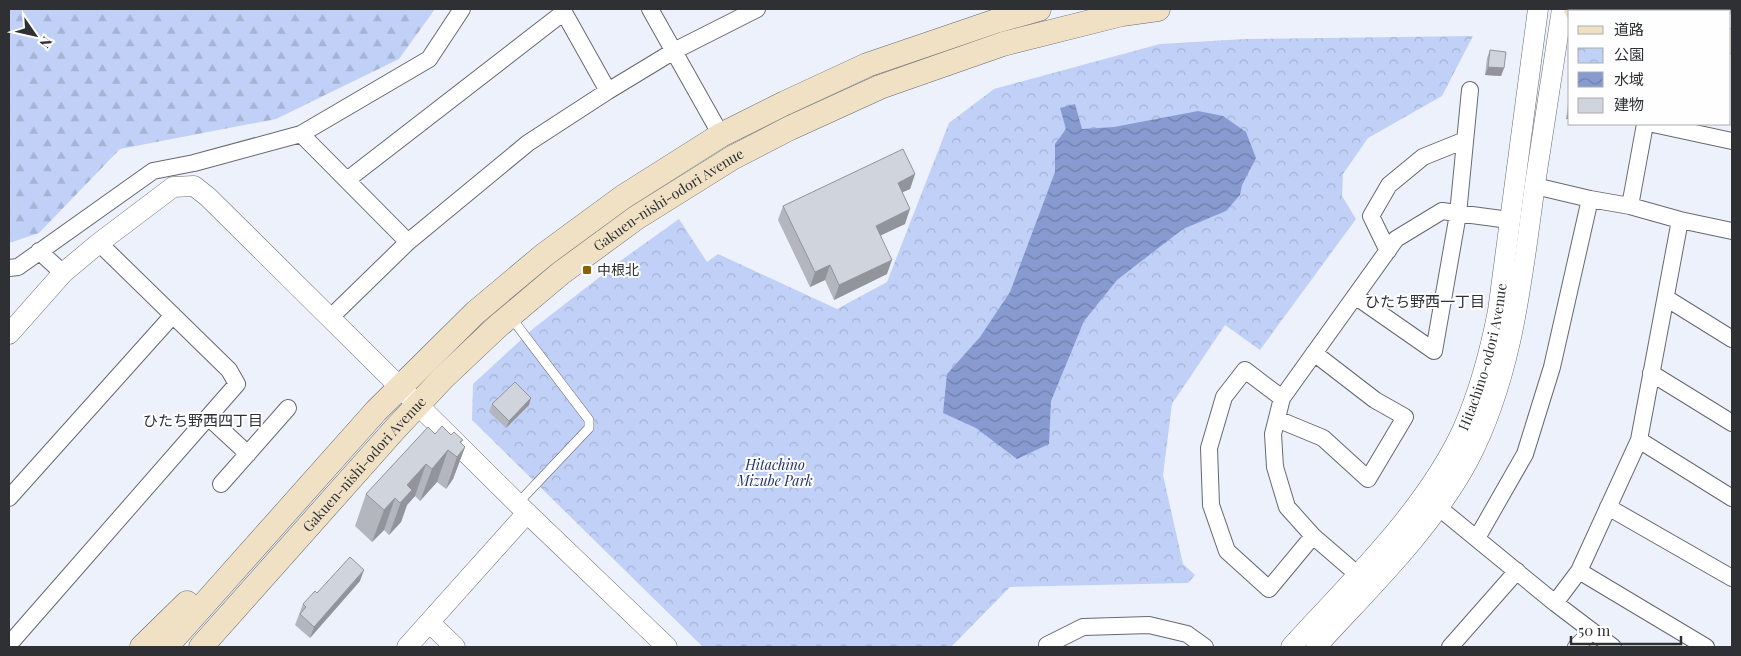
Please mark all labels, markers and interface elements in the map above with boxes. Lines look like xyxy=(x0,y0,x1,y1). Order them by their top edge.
north arrow xyxy=(10,10,60,60)
legend xyxy=(1568,10,1731,125)
text: 道路 xyxy=(1614,19,1644,39)
text: N xyxy=(35,33,57,52)
text: 公園 xyxy=(1614,44,1644,64)
text: 水域 xyxy=(1614,69,1644,89)
text: 建物 xyxy=(1614,94,1644,114)
street label: Gakuen-nishi-odori Avenue xyxy=(589,144,747,255)
place label: 中根北 xyxy=(597,260,639,279)
marker: 中根北 xyxy=(581,264,593,276)
street label: Hitachino-odori Avenue xyxy=(1453,282,1511,433)
district label: ひたち野西一丁目 xyxy=(1365,291,1485,311)
street label: Gakuen-nishi-odori Avenue xyxy=(298,392,430,536)
district label: ひたち野西四丁目 xyxy=(143,410,263,430)
park label: Hitachino Mizube Park xyxy=(736,455,813,490)
scale bar xyxy=(1571,614,1681,646)
text: 50 m xyxy=(1578,620,1611,640)

